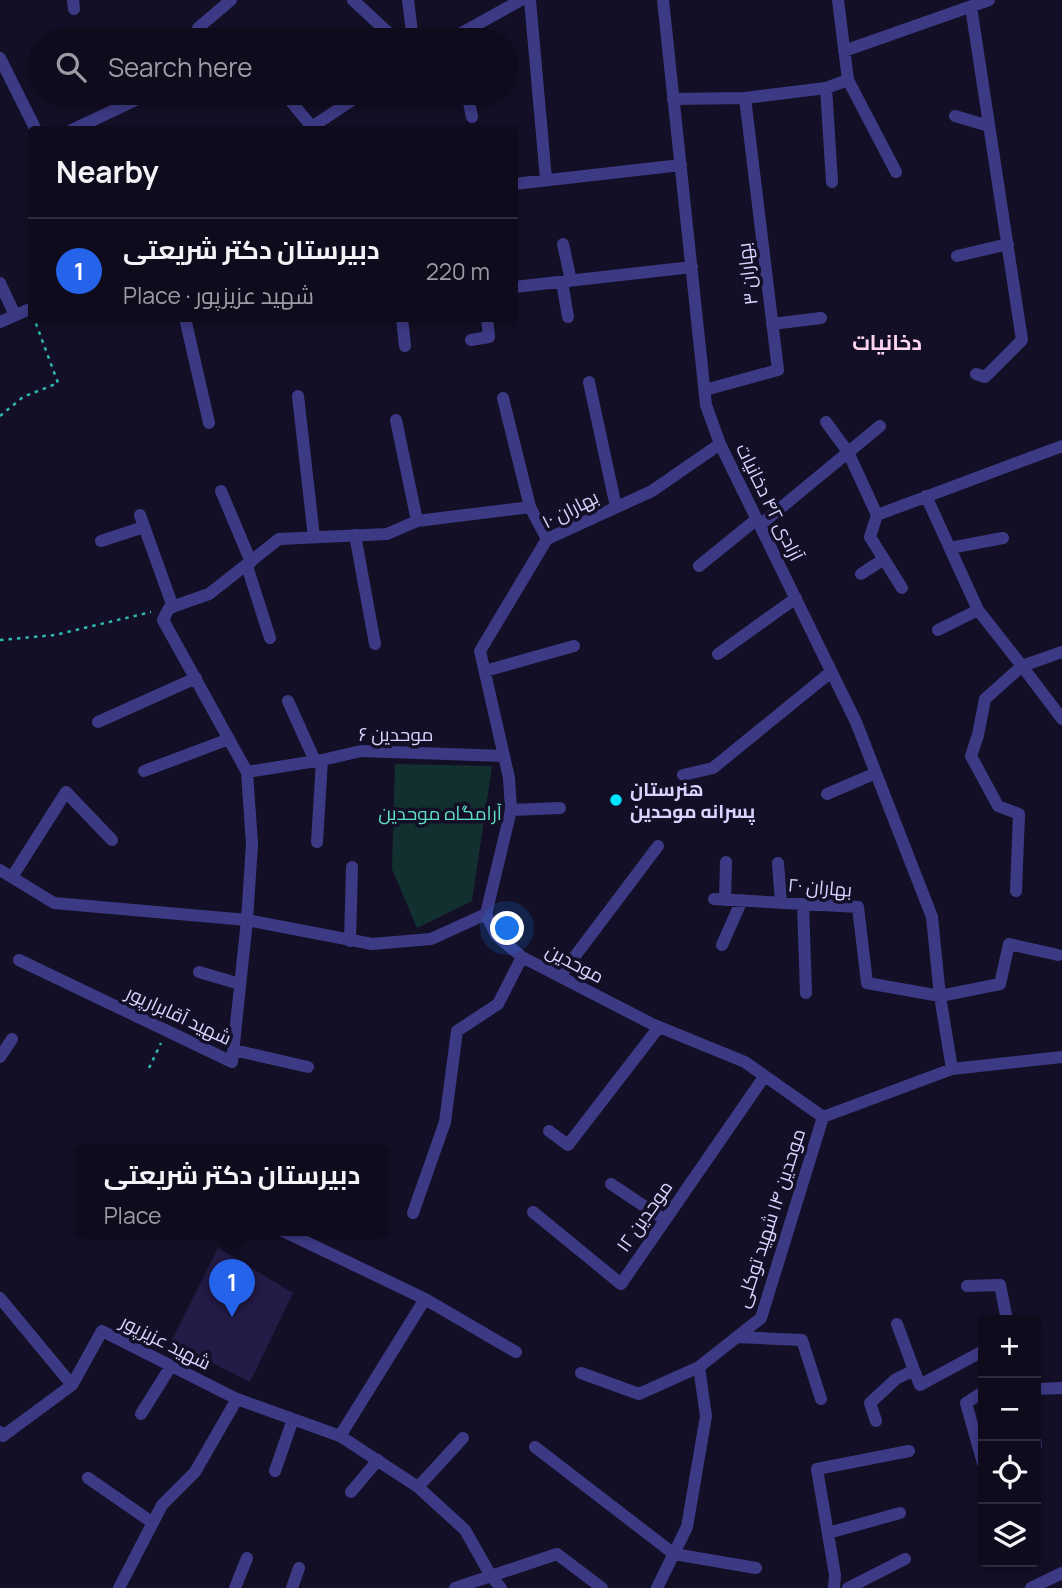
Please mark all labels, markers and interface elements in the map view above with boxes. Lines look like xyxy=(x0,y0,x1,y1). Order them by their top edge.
search box xyxy=(28,28,518,105)
icon: search xyxy=(52,48,90,86)
text: Search here xyxy=(108,49,253,85)
text: Nearby xyxy=(56,151,159,192)
text: دبیرستان دکتر شریعتی xyxy=(123,231,380,267)
street label: بهاران ۳ xyxy=(730,241,764,307)
text: 1 xyxy=(74,255,84,287)
text: 220 m xyxy=(426,255,490,287)
text: Place · شهید عزیزپور xyxy=(123,279,314,311)
district label: دخانیات xyxy=(852,328,922,356)
street label: آزادی ۴۲ دخانیات xyxy=(730,439,810,565)
street label: بهاران ۱۰ xyxy=(537,484,603,534)
street label: موحدین ۶ xyxy=(358,721,434,747)
place label: هنرستان پسرانه موحدین xyxy=(630,776,755,825)
marker: هنرستان پسرانه موحدین xyxy=(608,792,624,808)
park label: آرامگاه موحدین xyxy=(378,800,502,826)
street label: بهاران ۲۰ xyxy=(787,871,853,903)
your location xyxy=(490,911,524,945)
street label: موحدین xyxy=(541,937,609,989)
street label: شهید آقابرارپور xyxy=(121,979,236,1051)
street label: موحدین ۱۴ شهید توکلی xyxy=(729,1125,811,1311)
popup xyxy=(76,1145,388,1236)
text: دبیرستان دکتر شریعتی xyxy=(104,1156,360,1192)
street label: موحدین ۱۲ xyxy=(610,1175,678,1257)
text: Place xyxy=(104,1199,162,1231)
pin: 1 xyxy=(209,1259,255,1317)
street label: شهید عزیزپور xyxy=(115,1308,216,1376)
map controls xyxy=(978,1315,1041,1567)
button: + xyxy=(978,1315,1041,1378)
button: − xyxy=(978,1378,1041,1441)
button: locate xyxy=(978,1441,1041,1504)
button: layers xyxy=(978,1504,1041,1567)

